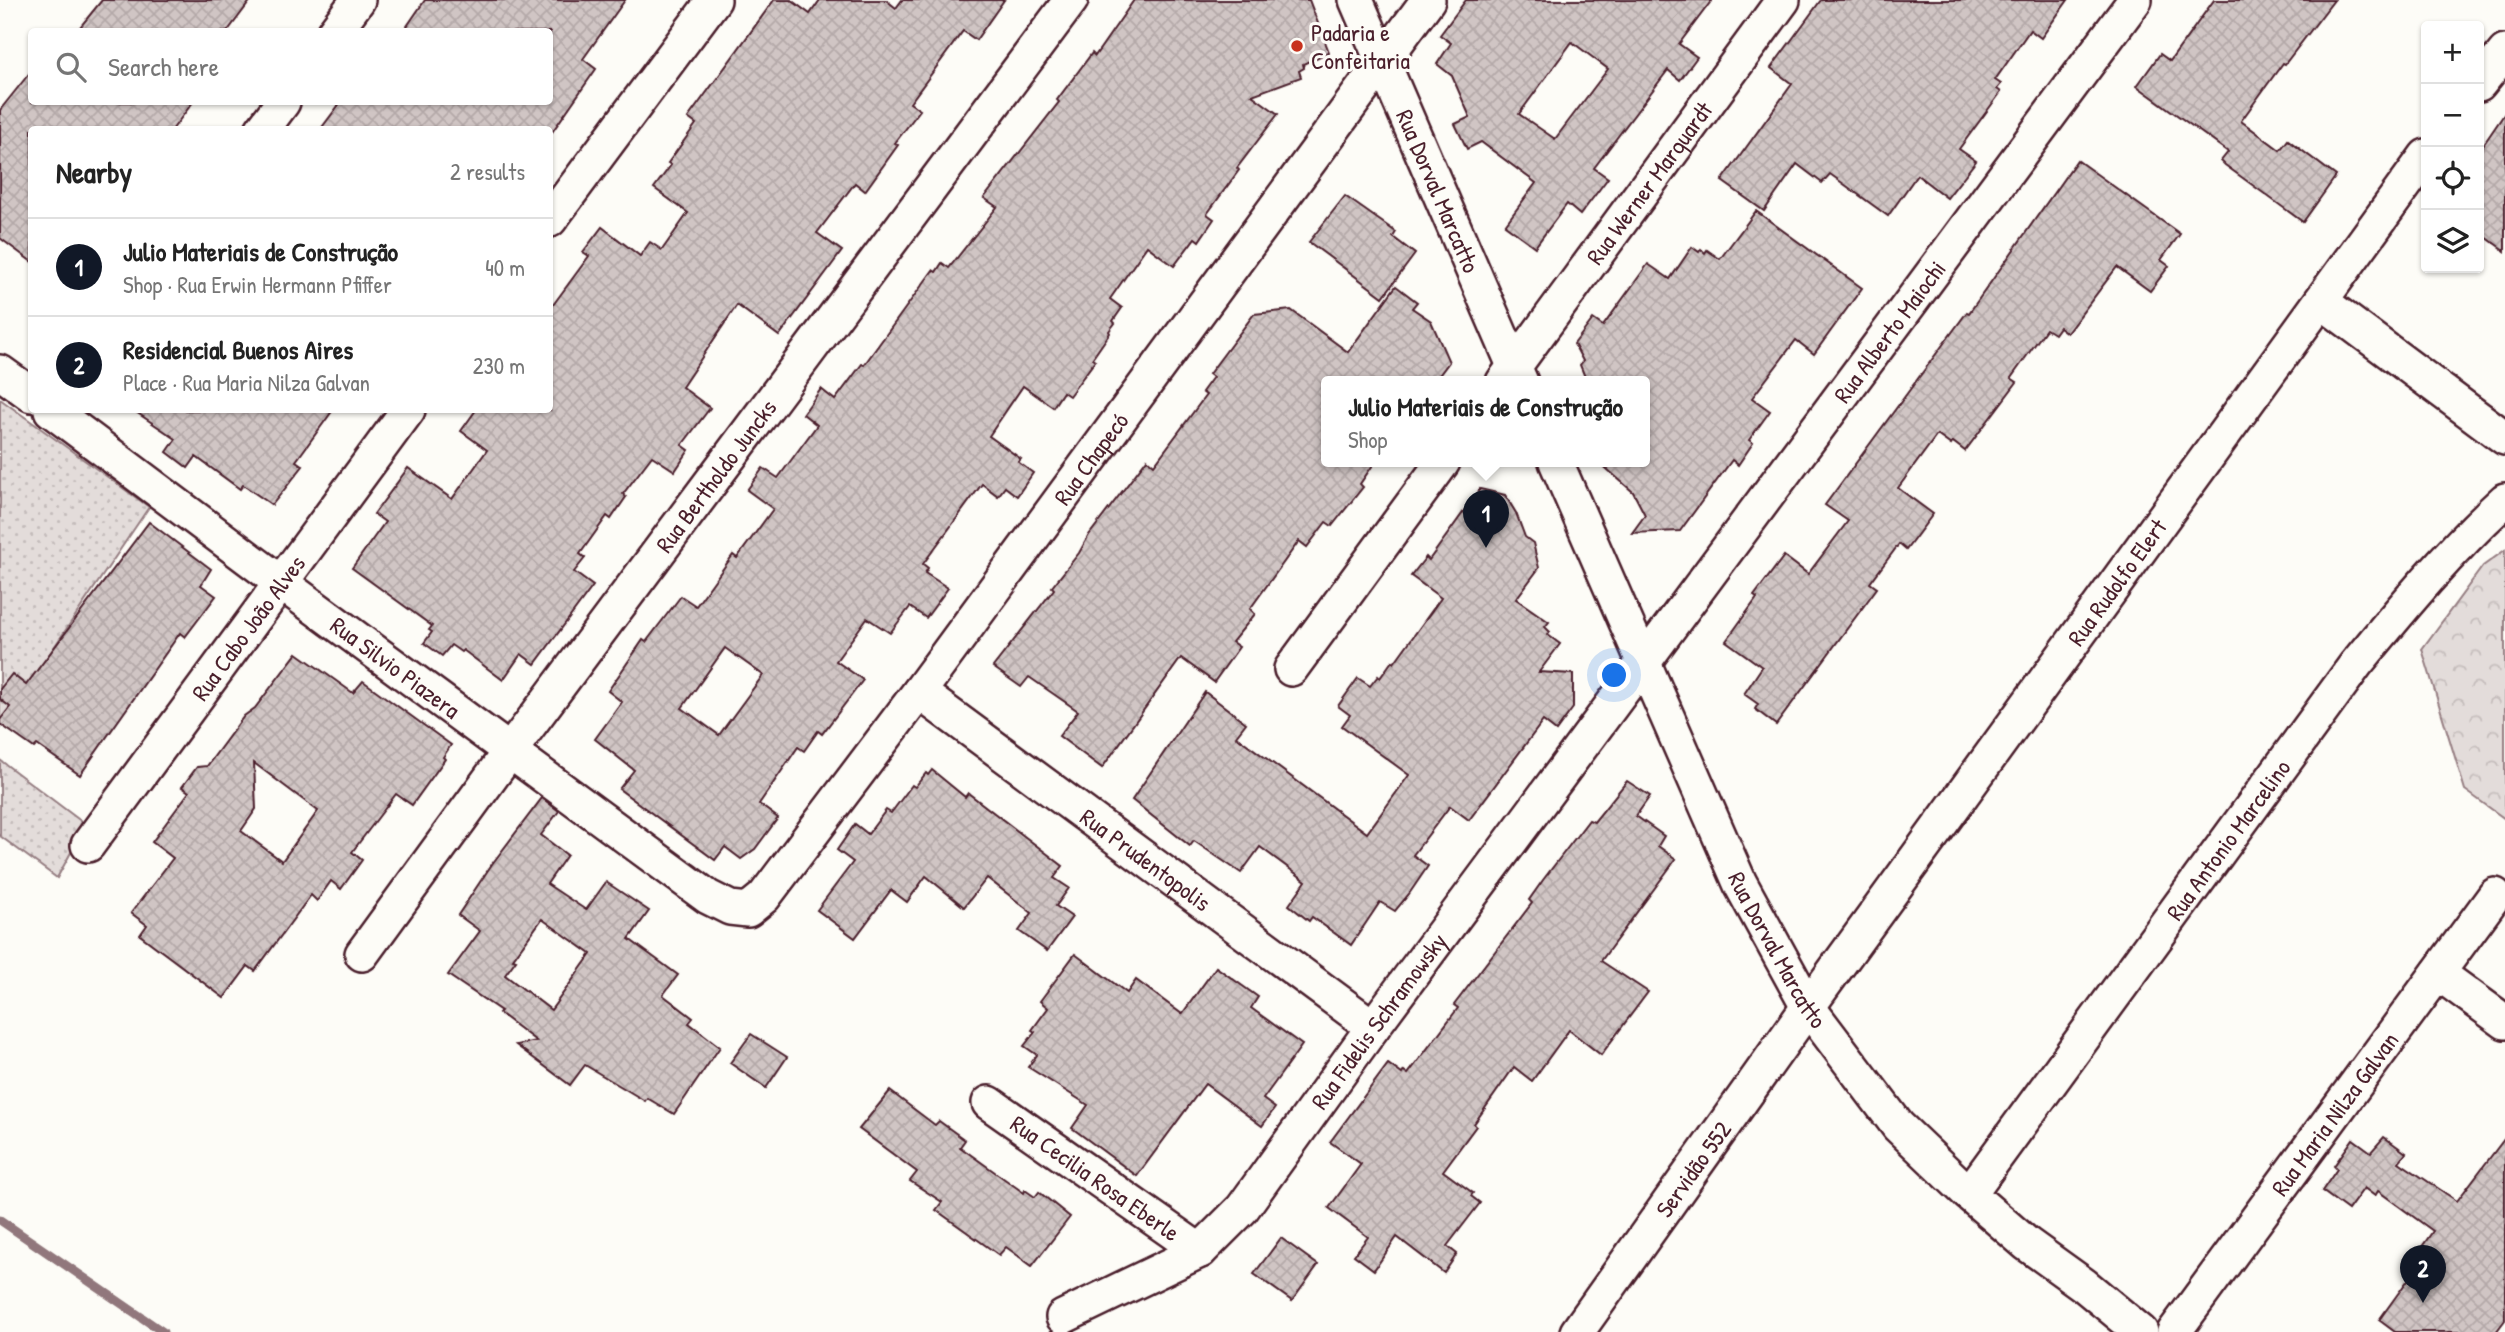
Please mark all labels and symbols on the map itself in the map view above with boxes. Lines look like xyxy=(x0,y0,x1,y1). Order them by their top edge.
place label: Padaria e Confeitaria xyxy=(1311,16,1410,76)
marker: Padaria e Confeitaria xyxy=(1289,38,1305,54)
street label: Rua Werner Marquardt xyxy=(1579,94,1720,271)
street label: Rua Dorval Marcatto xyxy=(1389,104,1488,278)
street label: Rua Alberto Maiochi xyxy=(1826,254,1952,409)
street label: Rua Bertholdo Juncks xyxy=(648,393,783,559)
street label: Rua Chapecó xyxy=(1046,406,1136,511)
pin: 1 xyxy=(1463,490,1509,548)
street label: Rua Rudolfo Elert xyxy=(2060,512,2174,652)
street label: Rua Cabo João Alves xyxy=(184,548,312,707)
street label: Rua Silvio Piazera xyxy=(324,609,467,725)
your location xyxy=(1597,658,1631,692)
street label: Rua Antonio Marcelino xyxy=(2158,752,2297,926)
street label: Rua Prudentopolis xyxy=(1074,801,1218,918)
street label: Rua Dorval Marcatto xyxy=(1721,867,1834,1035)
street label: Rua Fidelis Schramowsky xyxy=(1303,926,1454,1115)
street label: Rua Maria Nilza Galvan xyxy=(2264,1025,2405,1202)
street label: Rua Cecilia Rosa Eberle xyxy=(1005,1107,1187,1248)
street label: Servidão 552 xyxy=(1648,1115,1738,1223)
pin: 2 xyxy=(2400,1245,2446,1303)

